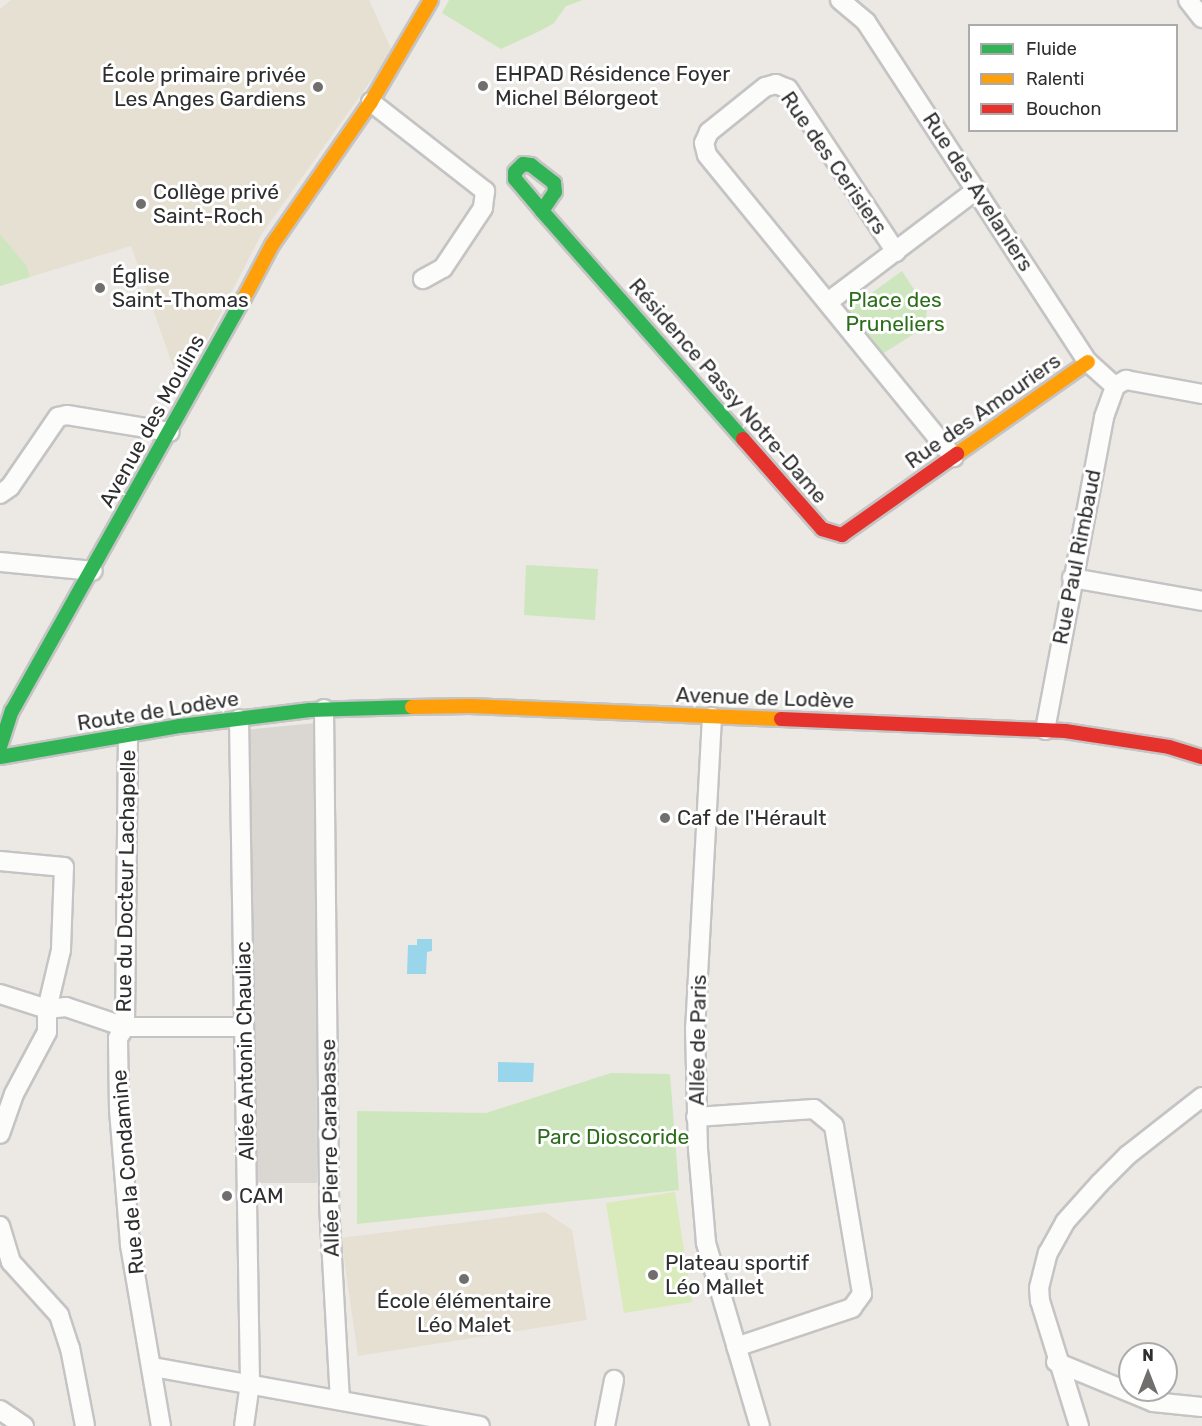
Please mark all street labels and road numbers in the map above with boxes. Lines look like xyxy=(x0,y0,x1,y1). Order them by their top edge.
street label: Rue des Cerisiers xyxy=(775,87,893,239)
street label: Rue des Avelaniers xyxy=(917,108,1039,276)
street label: Résidence Passy Notre-Dame xyxy=(623,273,833,509)
street label: Avenue des Moulins xyxy=(94,330,210,512)
street label: Rue des Amouriers xyxy=(900,348,1066,474)
street label: Rue Paul Rimbaud xyxy=(1048,467,1106,647)
street label: Avenue de Lodève xyxy=(675,682,855,714)
street label: Route de Lodève xyxy=(75,686,241,736)
street label: Rue du Docteur Lachapelle xyxy=(111,749,141,1013)
street label: Allée Antonin Chauliac xyxy=(230,941,260,1161)
street label: Allée de Paris xyxy=(684,974,712,1106)
street label: Allée Pierre Carabasse xyxy=(315,1039,345,1257)
street label: Rue de la Condamine xyxy=(106,1068,150,1276)

